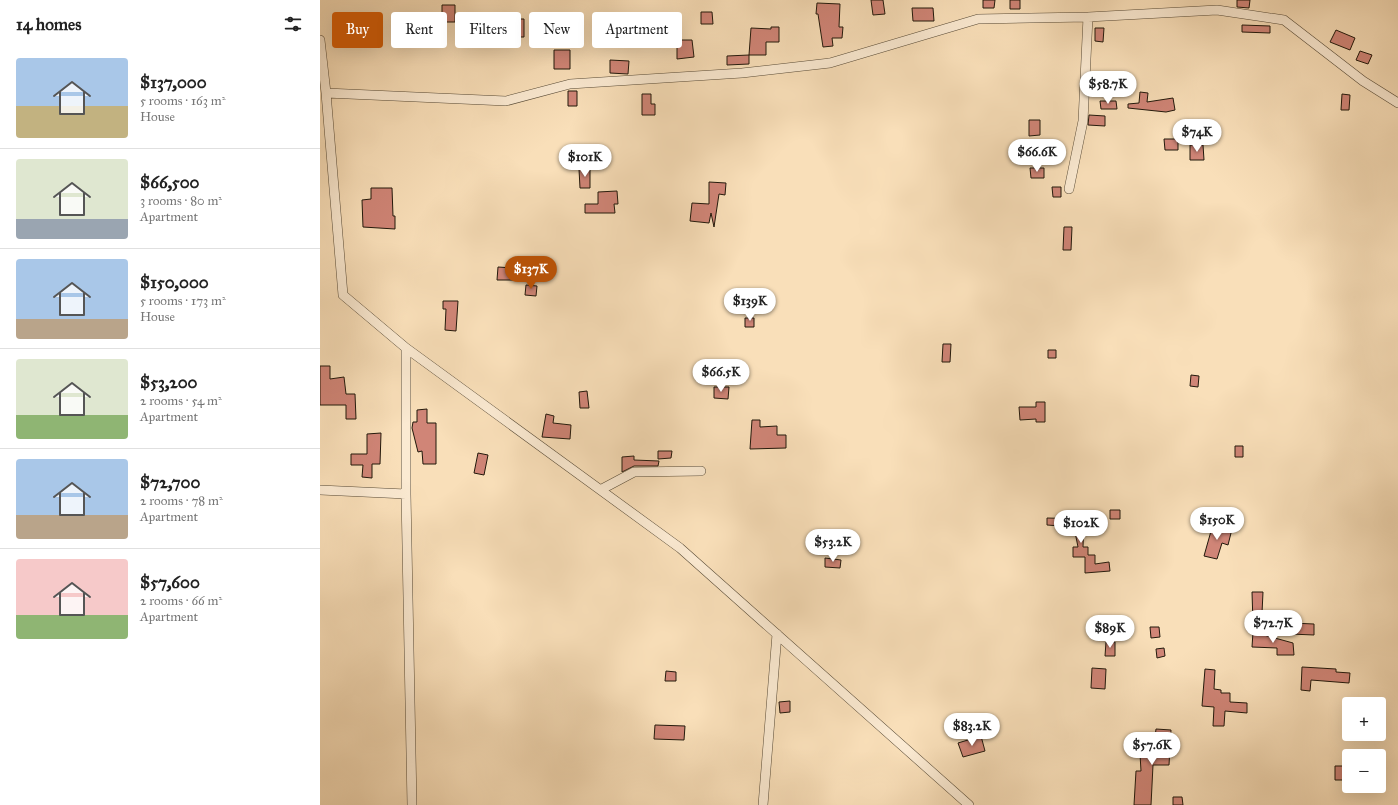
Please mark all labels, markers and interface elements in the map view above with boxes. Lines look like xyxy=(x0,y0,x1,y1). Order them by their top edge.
chip: Buy xyxy=(332,12,383,48)
chip: Rent xyxy=(391,12,447,48)
chip: Filters xyxy=(455,12,521,48)
chip: New xyxy=(529,12,584,48)
chip: Apartment xyxy=(592,12,682,48)
icon: filters xyxy=(282,13,304,35)
text: 14 homes xyxy=(16,14,81,35)
pin: $58.7K xyxy=(1075,71,1141,105)
text: $137,000 xyxy=(140,72,207,93)
icon: home xyxy=(48,74,96,122)
text: $58.7K xyxy=(1089,76,1127,92)
text: 5 rooms · 163 m² xyxy=(140,93,225,109)
text: House xyxy=(140,109,175,125)
pin: $74K xyxy=(1173,119,1221,153)
text: $74K xyxy=(1182,124,1212,140)
pin: $66.6K xyxy=(1004,139,1070,173)
pin: $101K xyxy=(557,144,613,178)
text: $66.6K xyxy=(1017,144,1057,160)
text: $101K xyxy=(568,149,602,165)
text: $66,500 xyxy=(140,172,199,193)
icon: home xyxy=(48,175,96,223)
text: 3 rooms · 80 m² xyxy=(140,193,222,209)
text: Apartment xyxy=(140,209,198,225)
pin: $137K xyxy=(503,256,559,290)
text: $137K xyxy=(514,261,548,277)
text: $150,000 xyxy=(140,272,209,293)
icon: home xyxy=(48,275,96,323)
pin: $139K xyxy=(722,288,778,322)
text: 5 rooms · 173 m² xyxy=(140,293,226,309)
text: $139K xyxy=(733,293,767,309)
text: House xyxy=(140,309,175,325)
pin: $66.5K xyxy=(688,359,754,393)
text: $66.5K xyxy=(702,364,740,380)
text: $53,200 xyxy=(140,372,197,393)
icon: home xyxy=(48,375,96,423)
text: 2 rooms · 54 m² xyxy=(140,393,222,409)
text: Apartment xyxy=(140,409,198,425)
text: $72,700 xyxy=(140,472,200,493)
icon: home xyxy=(48,475,96,523)
text: 2 rooms · 78 m² xyxy=(140,493,223,509)
pin: $150K xyxy=(1189,507,1245,541)
text: Apartment xyxy=(140,509,198,525)
pin: $102K xyxy=(1053,510,1109,544)
text: $150K xyxy=(1199,512,1235,528)
text: $102K xyxy=(1063,515,1099,531)
pin: $53.2K xyxy=(800,529,866,563)
text: $53.2K xyxy=(814,534,852,550)
text: $57,600 xyxy=(140,572,200,593)
icon: home xyxy=(48,575,96,623)
text: 2 rooms · 66 m² xyxy=(140,593,222,609)
text: Apartment xyxy=(140,609,198,625)
pin: $72.7K xyxy=(1240,610,1306,644)
pin: $89K xyxy=(1086,615,1134,649)
text: $72.7K xyxy=(1253,615,1293,631)
text: $89K xyxy=(1095,620,1125,636)
map controls xyxy=(1342,697,1386,793)
button: + xyxy=(1342,697,1386,741)
pin: $83.2K xyxy=(939,713,1005,747)
text: $83.2K xyxy=(953,718,991,734)
pin: $57.6K xyxy=(1119,732,1185,766)
text: $57.6K xyxy=(1132,737,1172,753)
button: − xyxy=(1342,749,1386,793)

